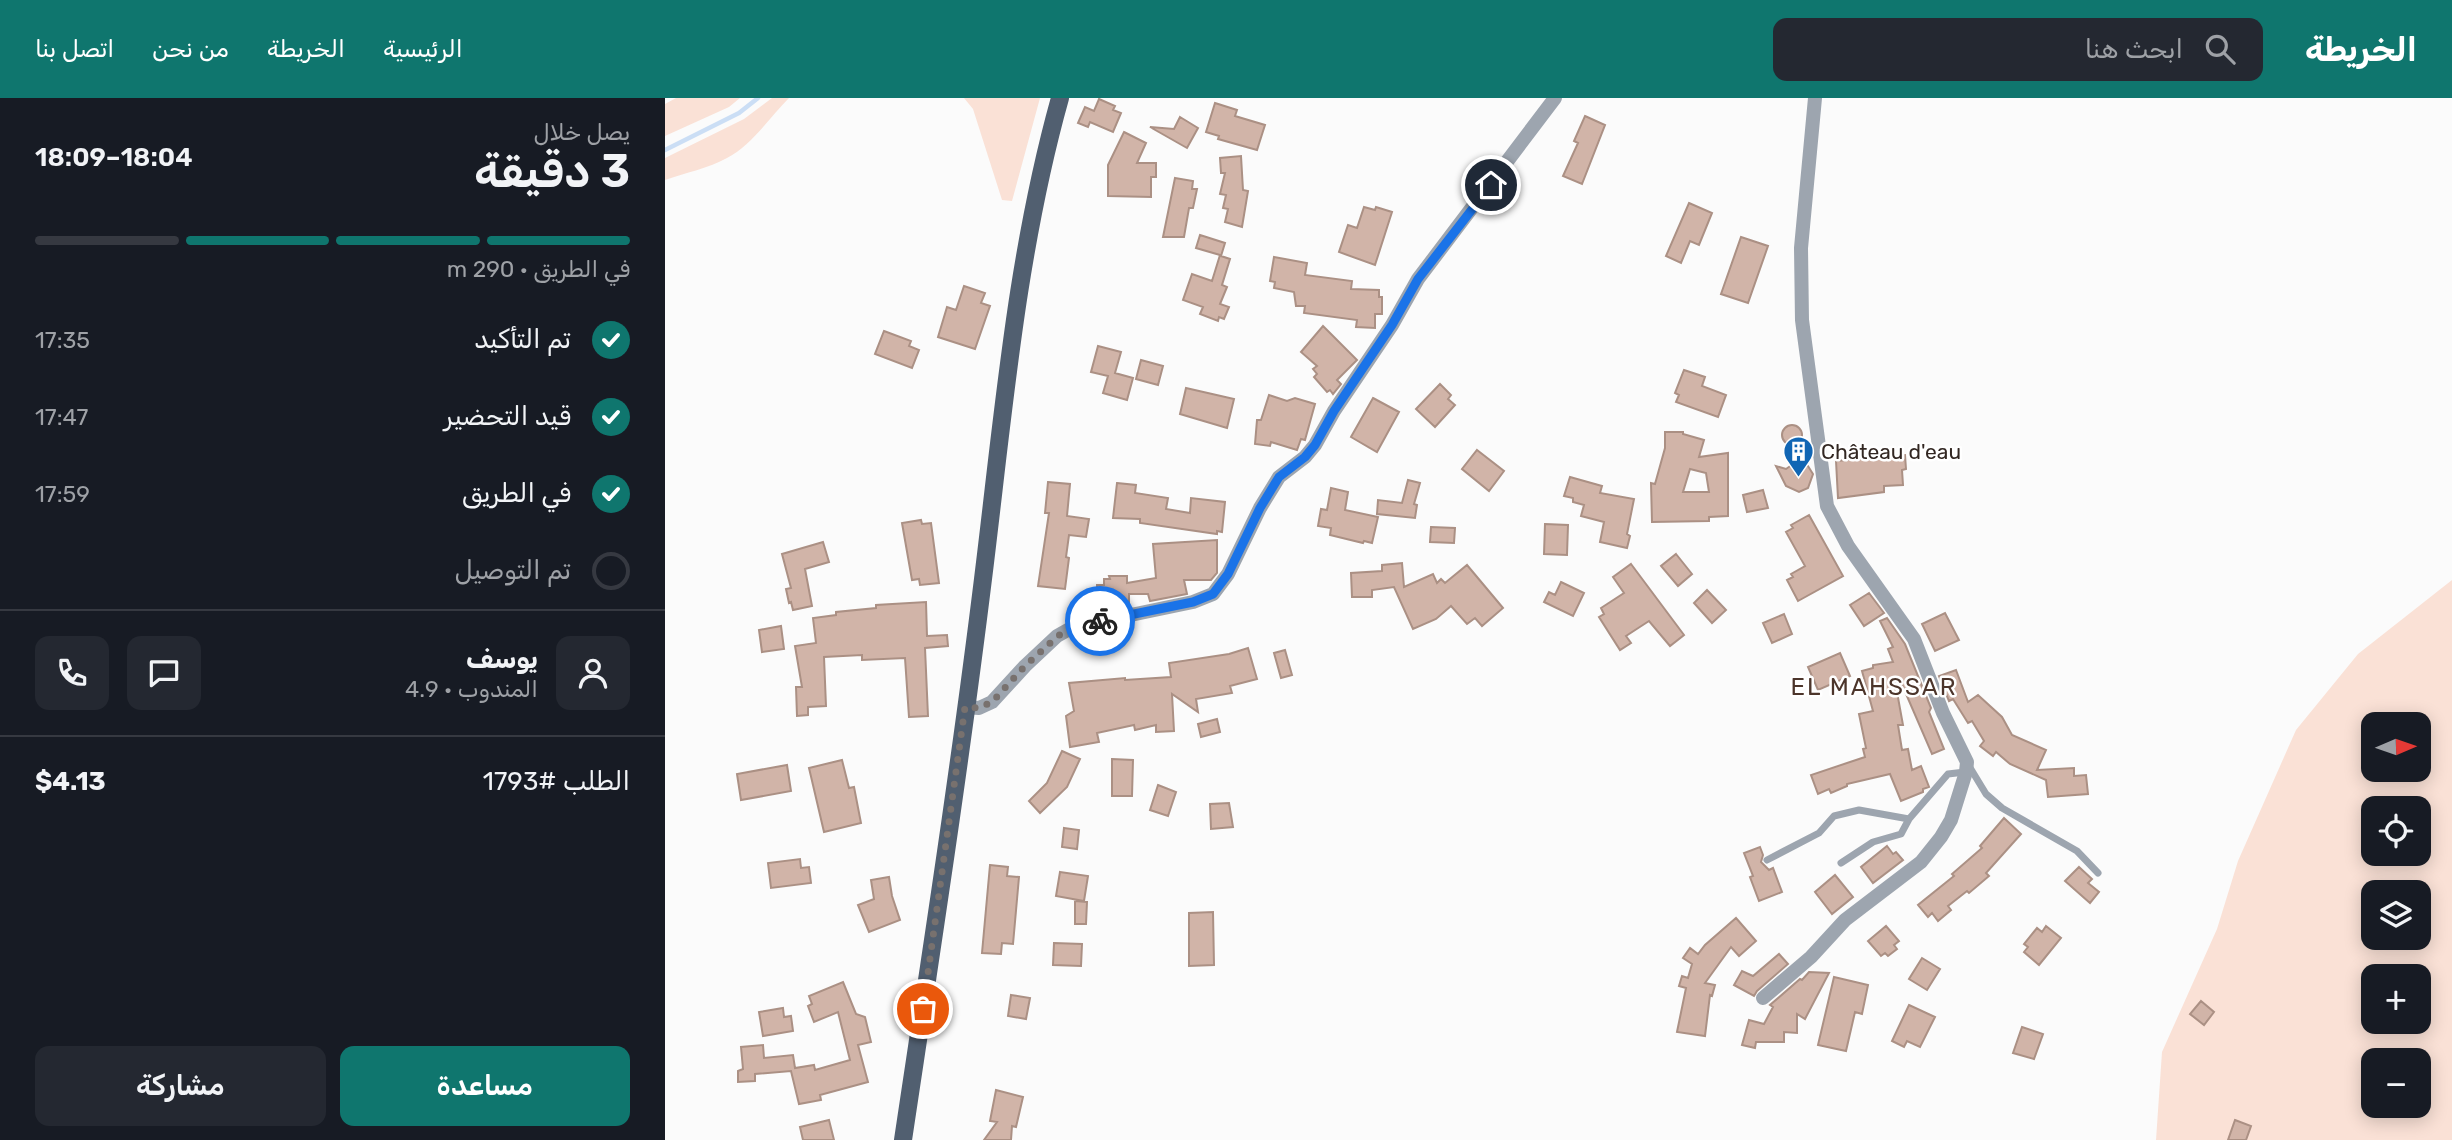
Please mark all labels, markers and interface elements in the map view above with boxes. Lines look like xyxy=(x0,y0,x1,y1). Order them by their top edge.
search box xyxy=(1773,18,2263,81)
icon: search xyxy=(2201,30,2239,68)
text: الخريطة xyxy=(2305,30,2417,69)
text: ابحث هنا xyxy=(2085,34,2183,65)
text: اتصل بنا xyxy=(35,35,114,63)
text: من نحن xyxy=(152,35,229,63)
text: الخريطة xyxy=(267,35,345,63)
text: الرئيسية xyxy=(383,35,463,63)
text: يصل خلال xyxy=(534,118,630,146)
text: 18:04–18:09 xyxy=(35,142,193,173)
text: 3 دقيقة xyxy=(474,144,630,199)
pin xyxy=(1461,155,1521,215)
icon: home xyxy=(1472,166,1510,204)
text: في الطريق · 290 m xyxy=(447,255,630,283)
icon: check xyxy=(592,321,630,359)
text: تم التأكيد xyxy=(474,324,571,355)
text: 17:35 xyxy=(35,326,90,354)
icon: check xyxy=(592,398,630,436)
text: قيد التحضير xyxy=(444,401,571,432)
text: 17:47 xyxy=(35,403,88,431)
building icon: Château d'eau xyxy=(1781,434,1815,478)
place label: Château d'eau xyxy=(1821,439,1961,464)
icon: check xyxy=(592,475,630,513)
text: في الطريق xyxy=(462,478,571,509)
text: 17:59 xyxy=(35,480,90,508)
text: تم التوصيل xyxy=(454,555,571,586)
courier xyxy=(1065,586,1135,656)
icon: bike xyxy=(1081,602,1119,640)
button: phone xyxy=(35,636,109,710)
button: chat xyxy=(127,636,201,710)
button: person xyxy=(556,636,630,710)
text: يوسف xyxy=(466,644,538,675)
district label: EL MAHSSAR xyxy=(1791,673,1958,701)
text: المندوب · 4.9 xyxy=(405,675,538,703)
north arrow xyxy=(2361,712,2431,782)
map controls xyxy=(2361,712,2431,1118)
text: $4.13 xyxy=(35,766,106,797)
text: الطلب #1793 xyxy=(483,766,630,797)
button: locate xyxy=(2361,796,2431,866)
button: layers xyxy=(2361,880,2431,950)
button: + xyxy=(2361,964,2431,1034)
pin xyxy=(893,979,953,1039)
icon: bag xyxy=(904,990,942,1028)
button: مشاركة xyxy=(35,1046,326,1126)
button: مساعدة xyxy=(340,1046,630,1126)
button: − xyxy=(2361,1048,2431,1118)

